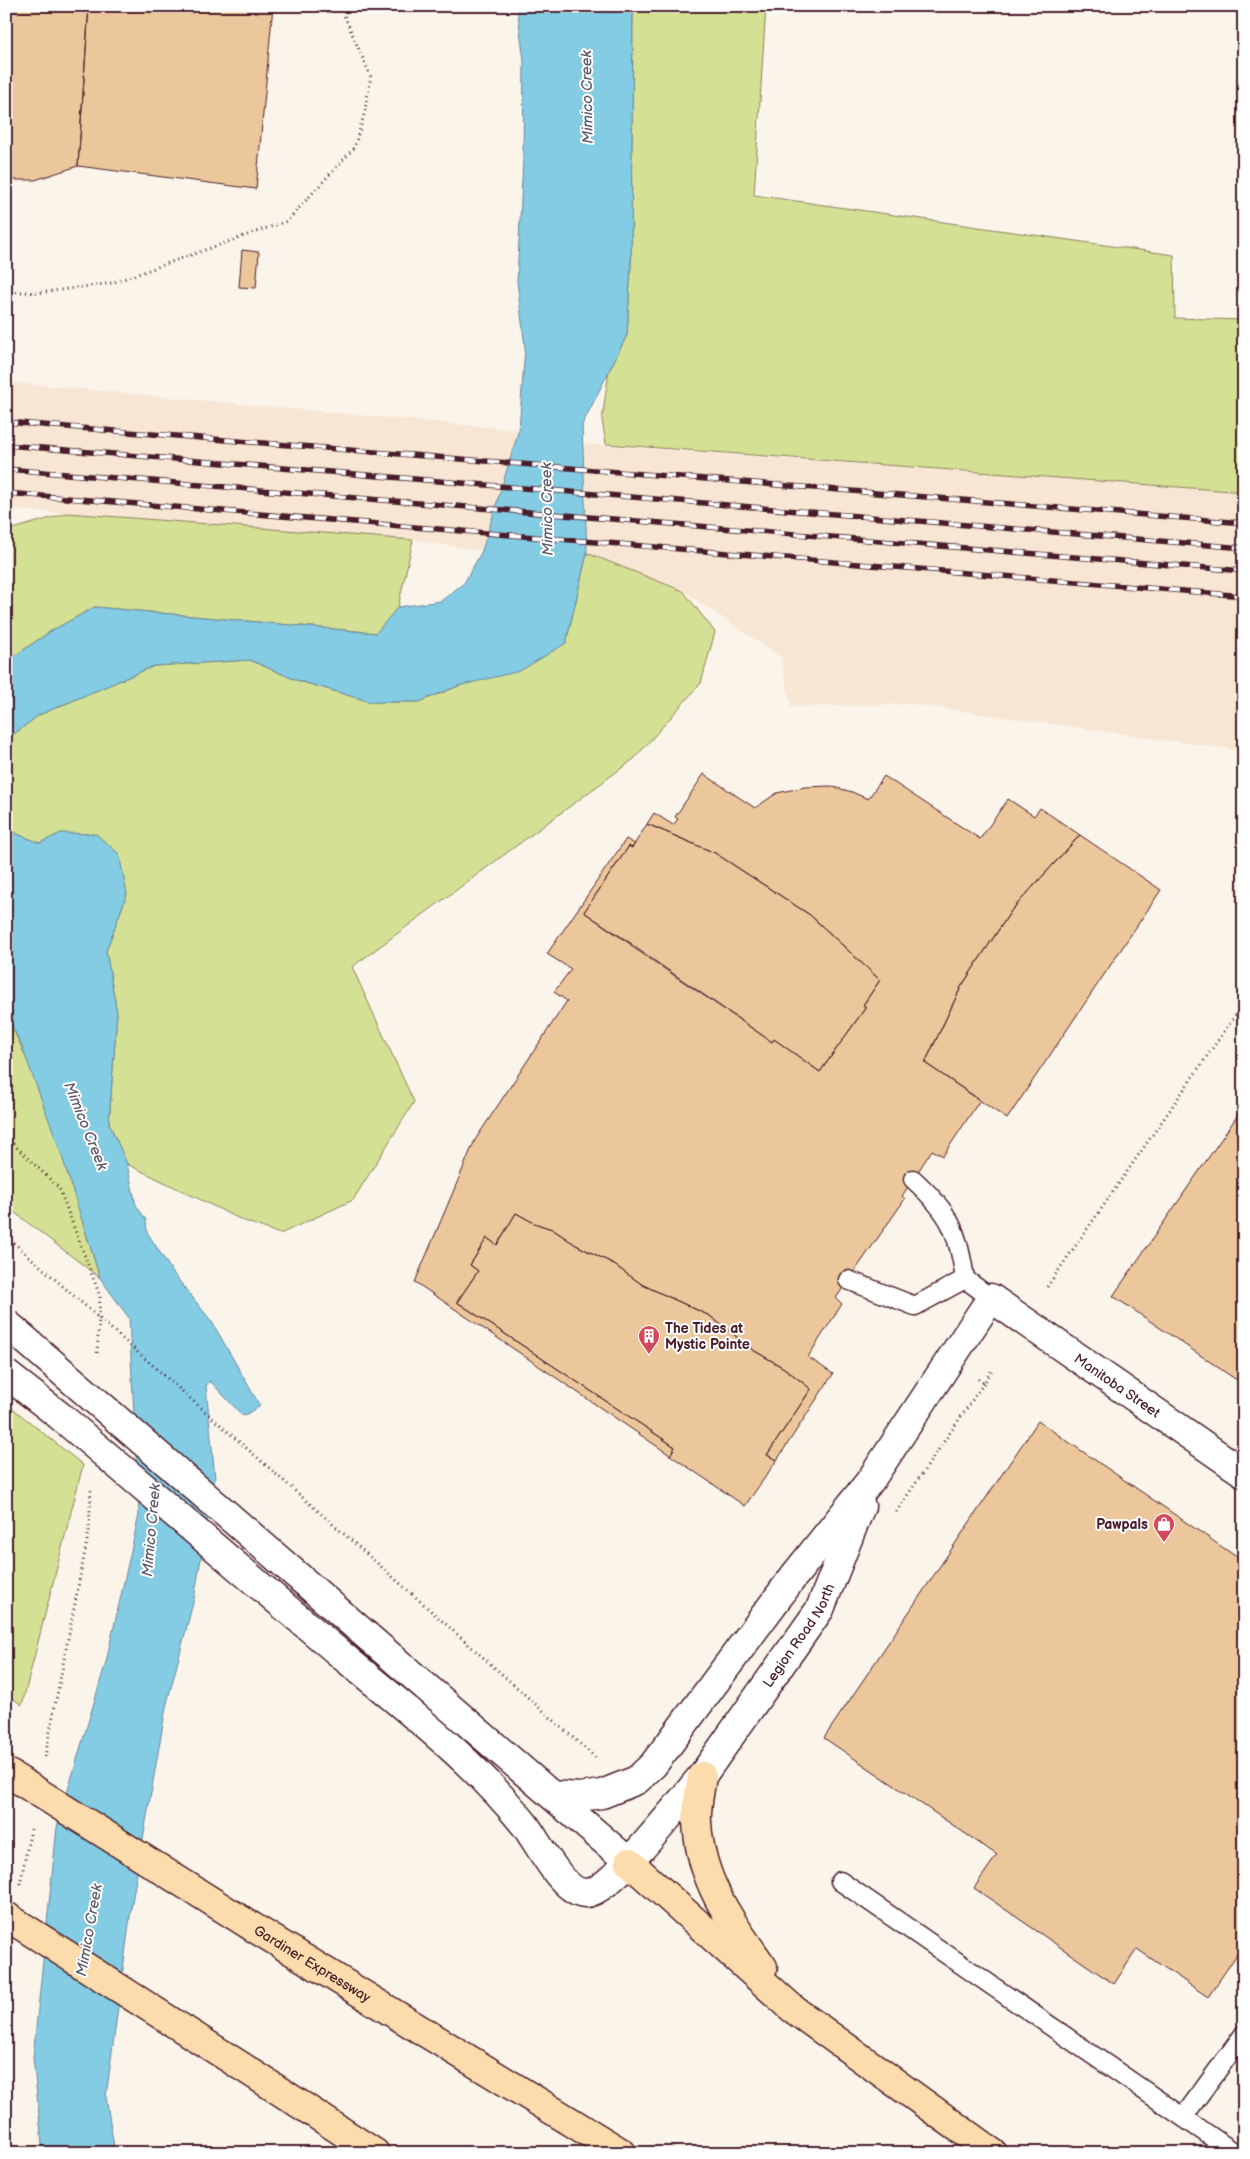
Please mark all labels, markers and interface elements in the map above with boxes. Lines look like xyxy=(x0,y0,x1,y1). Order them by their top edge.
water label: Mimico Creek xyxy=(577,49,598,144)
water label: Mimico Creek xyxy=(537,461,558,556)
water label: Mimico Creek xyxy=(59,1079,112,1174)
place label: The Tides at Mystic Pointe xyxy=(665,1320,750,1353)
building icon: The Tides at Mystic Pointe xyxy=(637,1324,661,1355)
street label: Manitoba Street xyxy=(1071,1350,1164,1422)
water label: Mimico Creek xyxy=(138,1482,165,1577)
shop icon: Pawpals xyxy=(1152,1512,1176,1543)
place label: Pawpals xyxy=(1096,1516,1148,1533)
street label: Legion Road North xyxy=(759,1581,838,1691)
water label: Mimico Creek xyxy=(72,1882,107,1978)
street label: Gardiner Expressway xyxy=(251,1922,374,2007)

